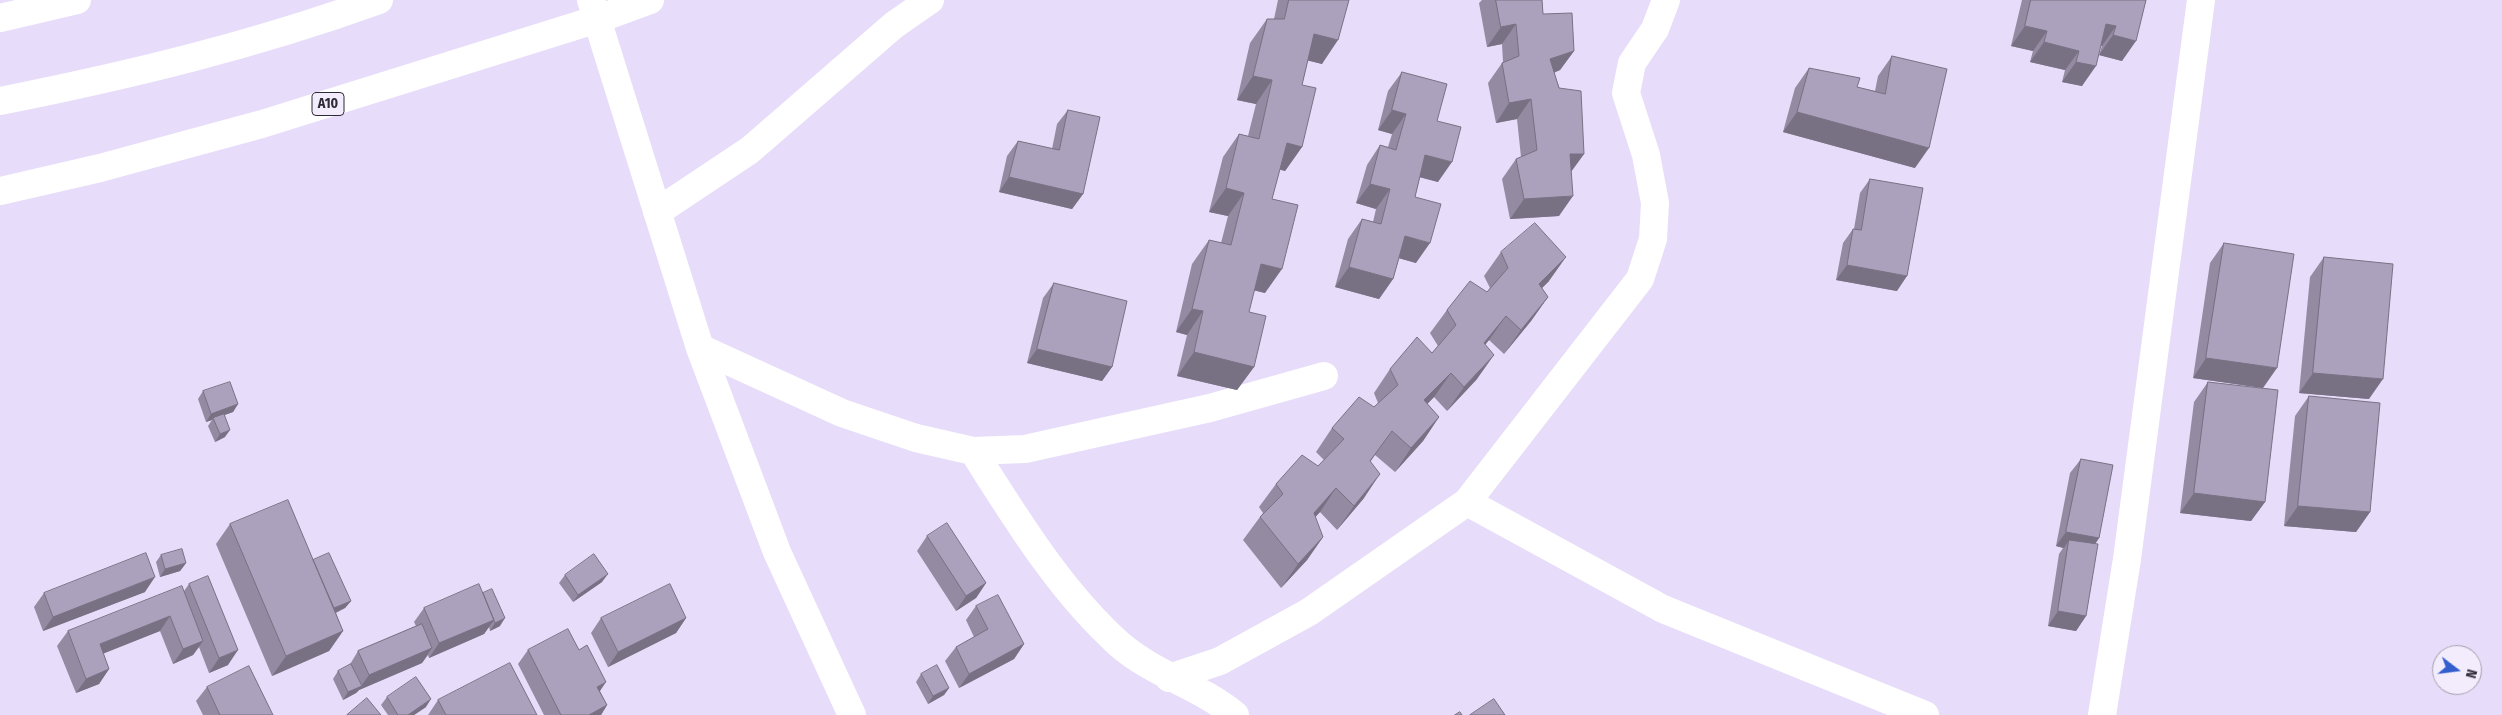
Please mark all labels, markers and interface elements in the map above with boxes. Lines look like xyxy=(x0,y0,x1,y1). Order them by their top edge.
road number: A10 xyxy=(312,92,344,116)
north arrow xyxy=(2432,645,2482,695)
text: N xyxy=(2462,667,2480,680)

